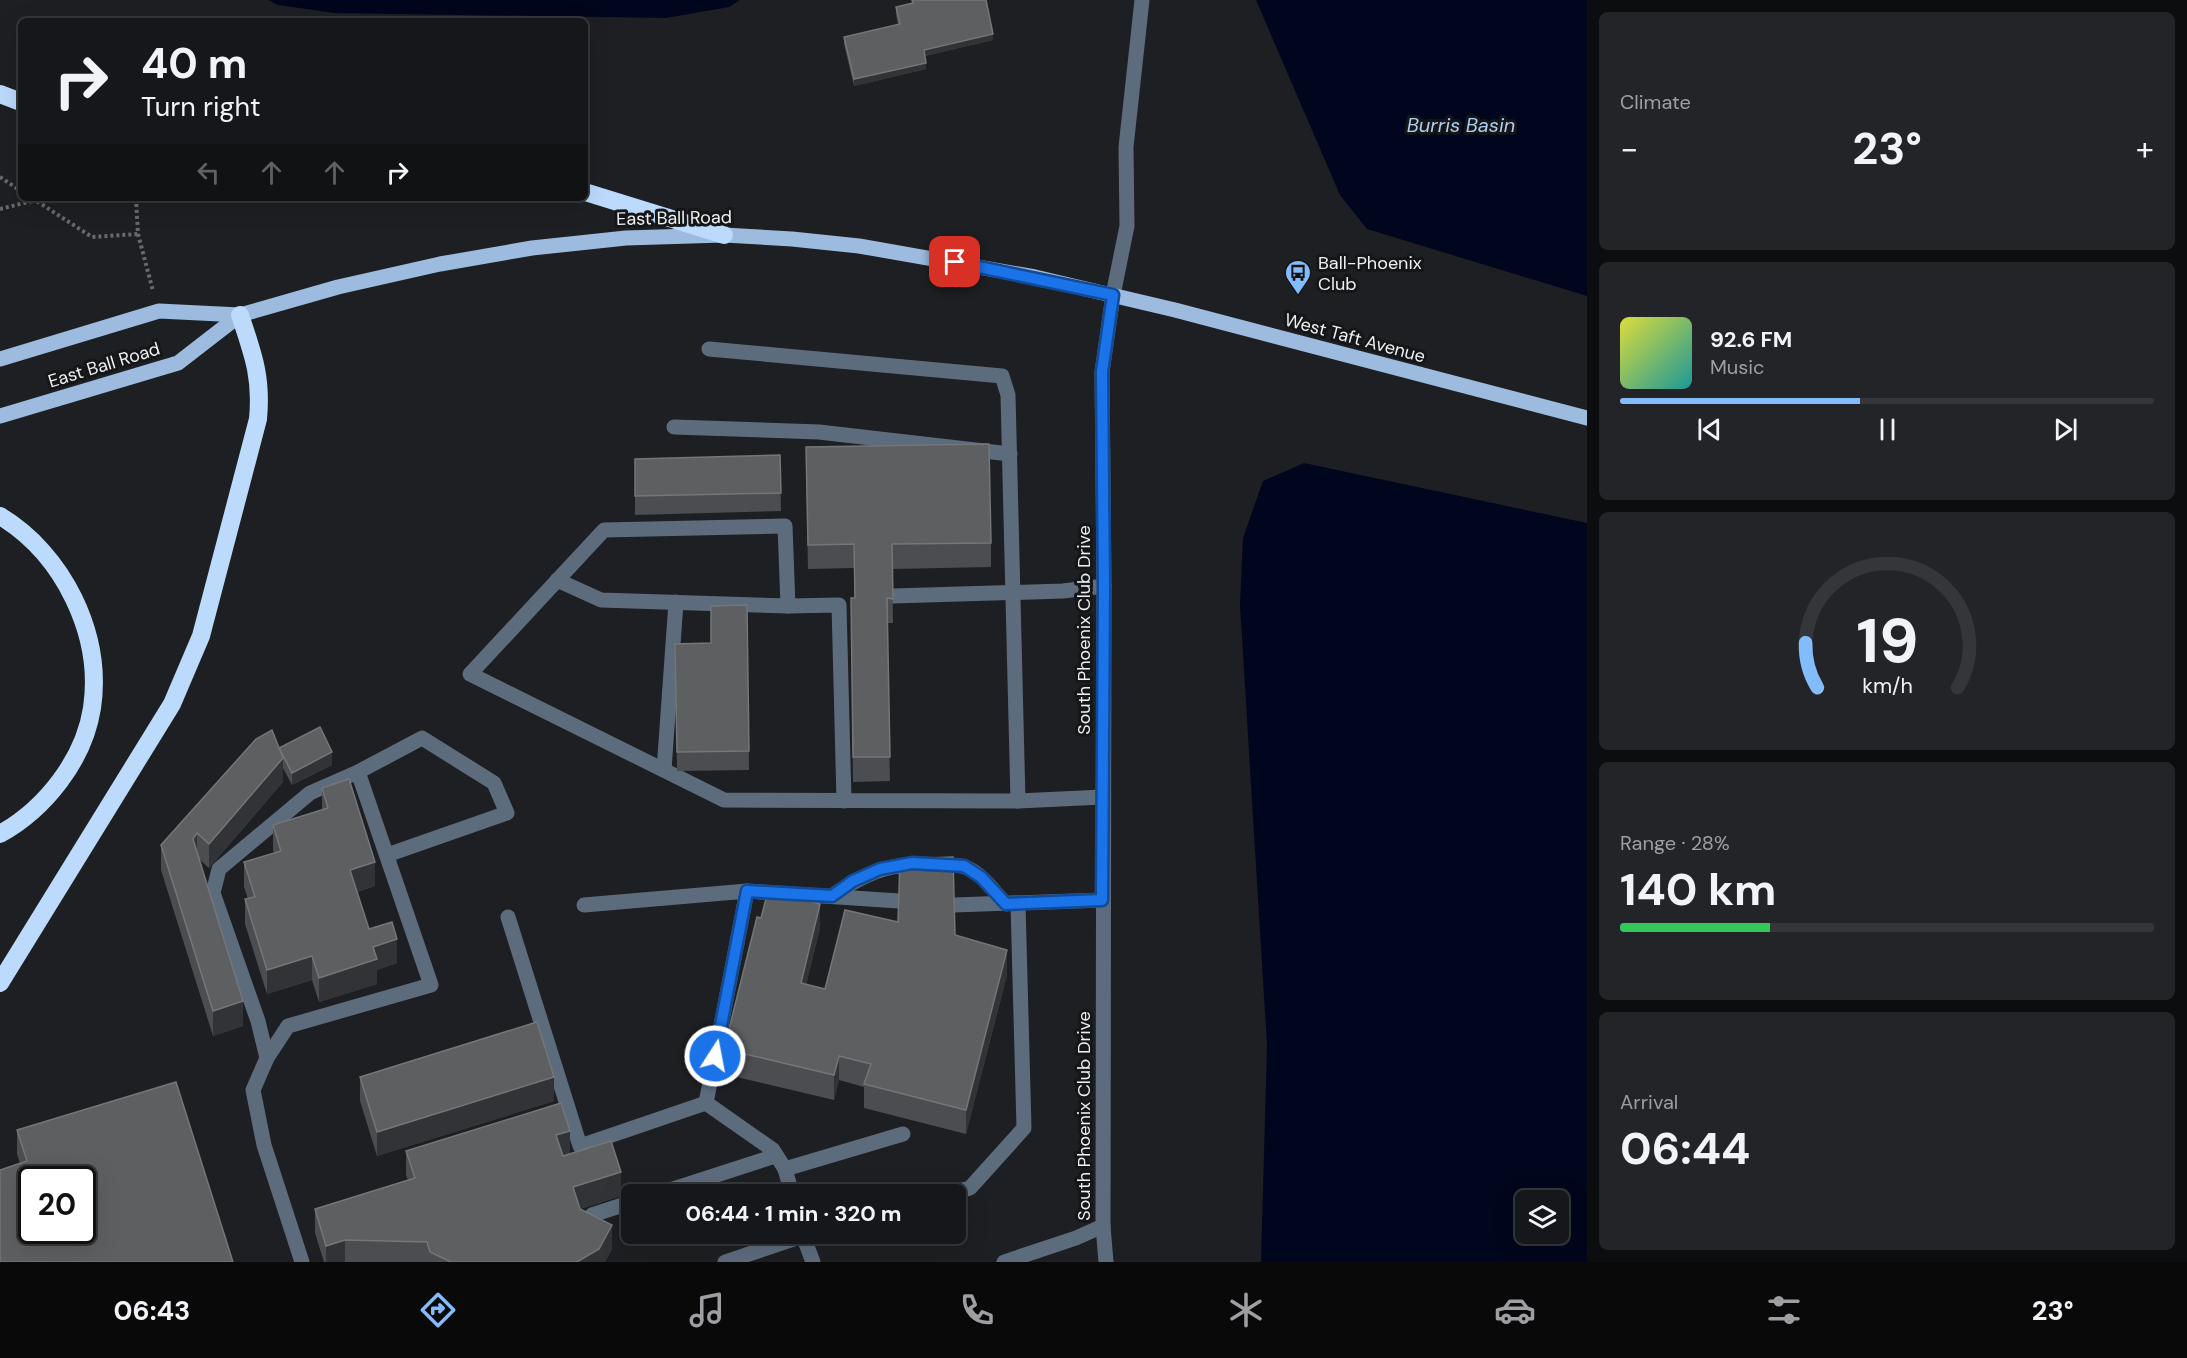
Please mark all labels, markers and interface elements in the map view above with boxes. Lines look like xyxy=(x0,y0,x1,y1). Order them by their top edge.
text: 40 m xyxy=(141,36,247,91)
icon: right xyxy=(42,42,120,120)
text: Turn right xyxy=(141,89,261,124)
text: Climate xyxy=(1620,89,1691,115)
water label: Burris Basin xyxy=(1407,112,1515,138)
text: 23° xyxy=(1852,119,1922,178)
text: − xyxy=(1620,127,1638,170)
text: + xyxy=(2136,127,2154,170)
icon: left xyxy=(192,156,225,189)
icon: ahead xyxy=(255,156,288,189)
icon: ahead xyxy=(318,156,351,189)
icon: right xyxy=(381,156,414,189)
street label: East Ball Road xyxy=(616,205,732,231)
pin xyxy=(929,236,980,287)
icon: arrive xyxy=(938,245,971,278)
place label: Ball-Phoenix Club xyxy=(1318,251,1422,296)
bus stop icon: Ball-Phoenix Club xyxy=(1283,258,1313,296)
street label: West Taft Avenue xyxy=(1282,308,1428,368)
text: 92.6 FM xyxy=(1710,325,1792,354)
street label: East Ball Road xyxy=(45,337,163,393)
text: Music xyxy=(1710,354,1765,380)
icon: previous xyxy=(1693,413,1726,446)
icon: pause xyxy=(1871,413,1904,446)
icon: next xyxy=(2049,413,2082,446)
street label: South Phoenix Club Drive xyxy=(1072,525,1096,735)
text: 19 xyxy=(1856,600,1918,681)
text: km/h xyxy=(1862,672,1912,700)
text: Range · 28% xyxy=(1620,830,1730,856)
text: 140 km xyxy=(1620,860,1776,919)
street label: South Phoenix Club Drive xyxy=(1072,1011,1096,1221)
position arrow xyxy=(683,1024,747,1088)
text: Arrival xyxy=(1620,1089,1678,1115)
text: 06:44 xyxy=(1620,1119,1750,1178)
speed limit sign: 20 xyxy=(18,1166,96,1244)
map controls xyxy=(1515,1190,1569,1244)
button: layers xyxy=(1515,1190,1569,1244)
text: 06:44 · 1 min · 320 m xyxy=(685,1199,902,1228)
icon: directions xyxy=(417,1289,459,1331)
icon: music xyxy=(686,1289,728,1331)
icon: phone xyxy=(956,1289,998,1331)
icon: climate xyxy=(1225,1289,1267,1331)
icon: car xyxy=(1494,1289,1536,1331)
icon: filters xyxy=(1763,1289,1805,1331)
text: 06:43 xyxy=(114,1293,190,1328)
text: 23° xyxy=(2032,1293,2073,1328)

